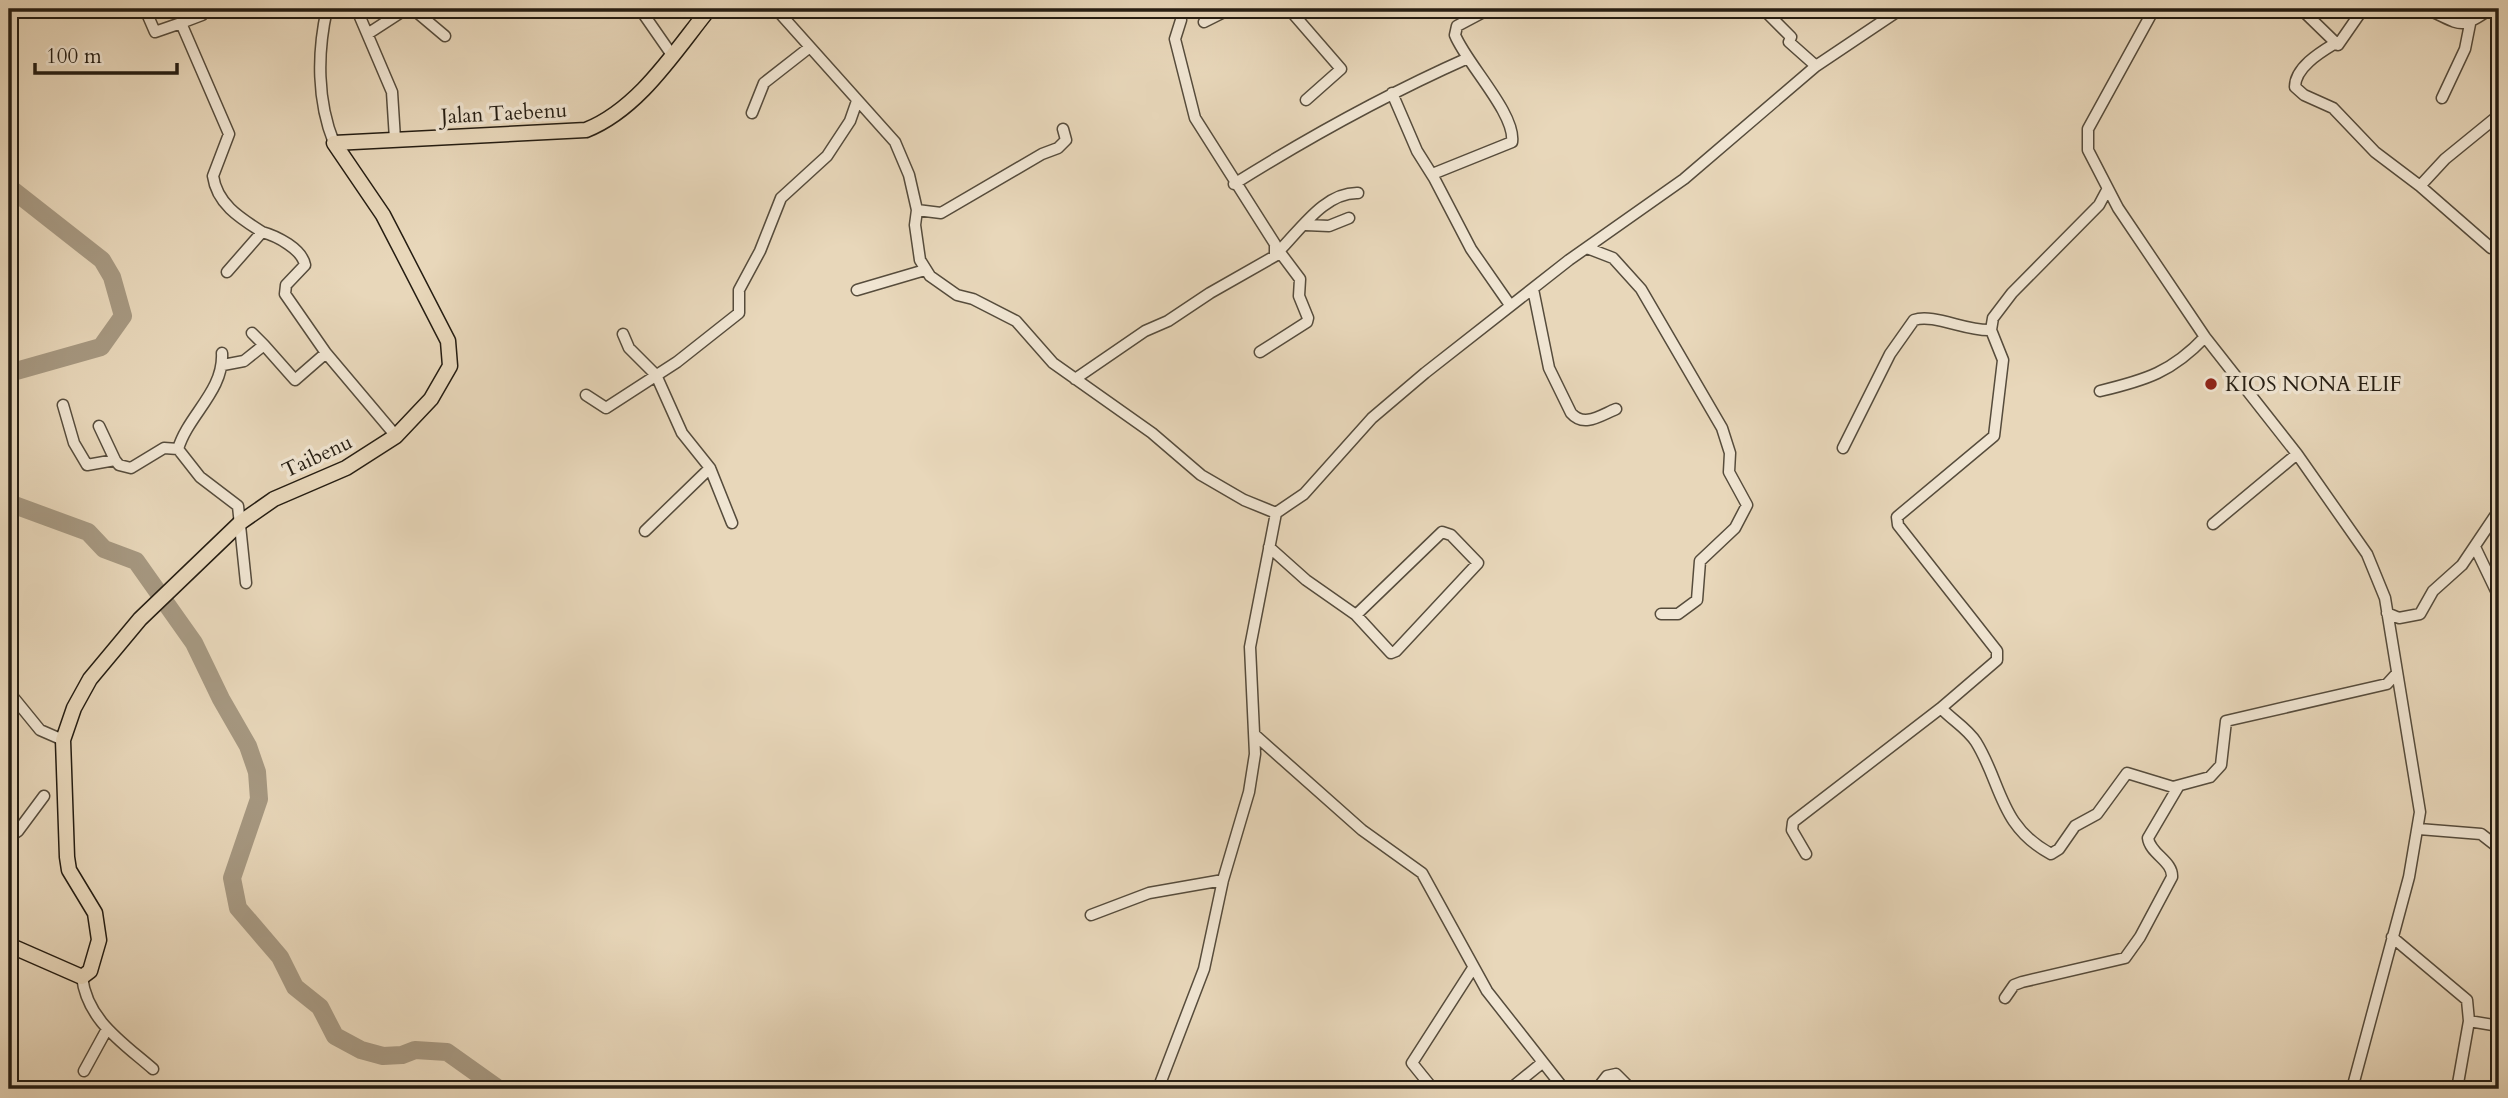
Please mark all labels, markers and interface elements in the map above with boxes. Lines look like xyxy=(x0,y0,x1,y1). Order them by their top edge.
scale bar xyxy=(35,32,177,76)
text: 100 m xyxy=(46,42,102,71)
street label: Jalan Taebenu xyxy=(437,96,568,131)
place label: KIOS NONA ELIF xyxy=(2225,370,2401,399)
marker: KIOS NONA ELIF xyxy=(2203,376,2219,392)
street label: Taibenu xyxy=(277,428,357,485)

